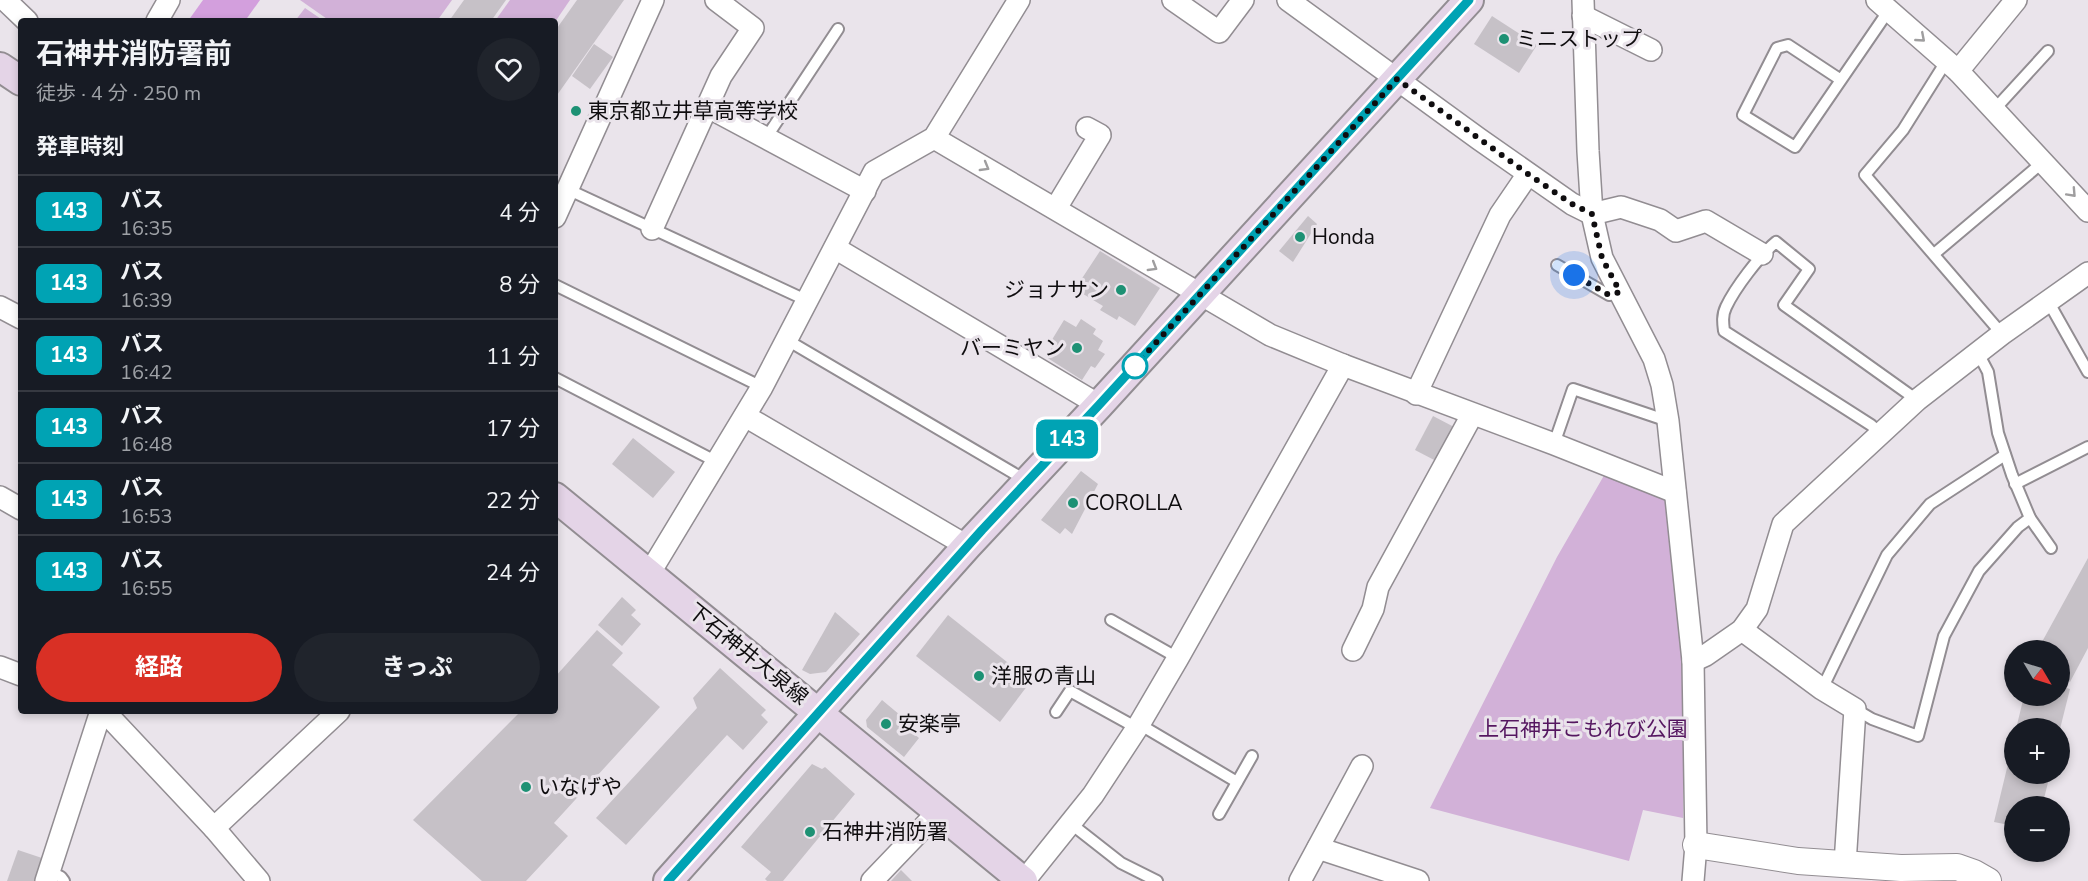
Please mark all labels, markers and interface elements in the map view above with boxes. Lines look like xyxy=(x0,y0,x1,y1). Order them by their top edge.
place label: ミニストップ xyxy=(1516,25,1642,53)
one-way arrow xyxy=(1914,31,1925,42)
marker: ミニストップ xyxy=(1497,32,1511,46)
text: 石神井消防署前 xyxy=(36,35,232,73)
button: heart xyxy=(477,38,540,101)
text: 徒歩 · 4 分 · 250 m xyxy=(36,80,201,107)
place label: 東京都立井草高等学校 xyxy=(588,97,798,125)
marker: 東京都立井草高等学校 xyxy=(569,104,583,118)
text: 発車時刻 xyxy=(36,132,124,162)
one-way arrow xyxy=(979,160,989,171)
text: バス xyxy=(120,185,164,215)
one-way arrow xyxy=(2064,186,2075,197)
text: 143 xyxy=(50,197,88,225)
text: 4 分 xyxy=(499,198,540,228)
text: 16:35 xyxy=(120,215,173,242)
place label: Honda xyxy=(1312,223,1375,251)
marker: Honda xyxy=(1293,230,1307,244)
text: バス xyxy=(120,257,164,287)
one-way arrow xyxy=(1147,259,1157,271)
your location xyxy=(1559,260,1589,290)
text: 143 xyxy=(50,269,88,297)
text: 8 分 xyxy=(499,270,540,300)
place label: ジョナサン xyxy=(1004,276,1109,304)
marker: ジョナサン xyxy=(1114,283,1128,297)
text: 16:39 xyxy=(120,287,173,314)
text: バス xyxy=(120,329,164,359)
place label: バーミヤン xyxy=(960,334,1065,362)
text: 143 xyxy=(50,341,88,369)
marker: バーミヤン xyxy=(1070,341,1084,355)
text: 11 分 xyxy=(486,342,540,372)
unlabelled marker xyxy=(1122,353,1148,379)
text: 16:42 xyxy=(120,359,173,386)
text: バス xyxy=(120,401,164,431)
text: 143 xyxy=(50,413,88,441)
text: 17 分 xyxy=(486,414,540,444)
line badge: 143 xyxy=(1032,420,1102,458)
text: 143 xyxy=(1048,425,1086,453)
text: 16:48 xyxy=(120,431,173,458)
text: バス xyxy=(120,473,164,503)
text: 143 xyxy=(50,485,88,513)
text: 22 分 xyxy=(486,486,540,516)
place label: COROLLA xyxy=(1085,489,1183,517)
marker: COROLLA xyxy=(1066,496,1080,510)
text: 16:53 xyxy=(120,503,173,530)
text: バス xyxy=(120,545,164,575)
text: 143 xyxy=(50,557,88,585)
text: 24 分 xyxy=(486,558,540,588)
text: 16:55 xyxy=(120,575,173,602)
street label: 下石神井大泉線 xyxy=(682,597,814,711)
button: 経路 xyxy=(36,633,282,702)
button: きっぷ xyxy=(294,633,540,702)
north arrow xyxy=(2004,640,2070,706)
map controls xyxy=(2004,640,2070,862)
place label: 洋服の青山 xyxy=(991,662,1096,690)
marker: 洋服の青山 xyxy=(972,669,986,683)
place label: 安楽亭 xyxy=(898,710,961,738)
park label: 上石神井こもれび公園 xyxy=(1478,715,1688,743)
marker: 安楽亭 xyxy=(879,717,893,731)
button: + xyxy=(2004,718,2070,784)
place label: いなげや xyxy=(538,773,622,801)
marker: いなげや xyxy=(519,780,533,794)
button: − xyxy=(2004,796,2070,862)
place label: 石神井消防署 xyxy=(822,818,948,846)
marker: 石神井消防署 xyxy=(803,825,817,839)

